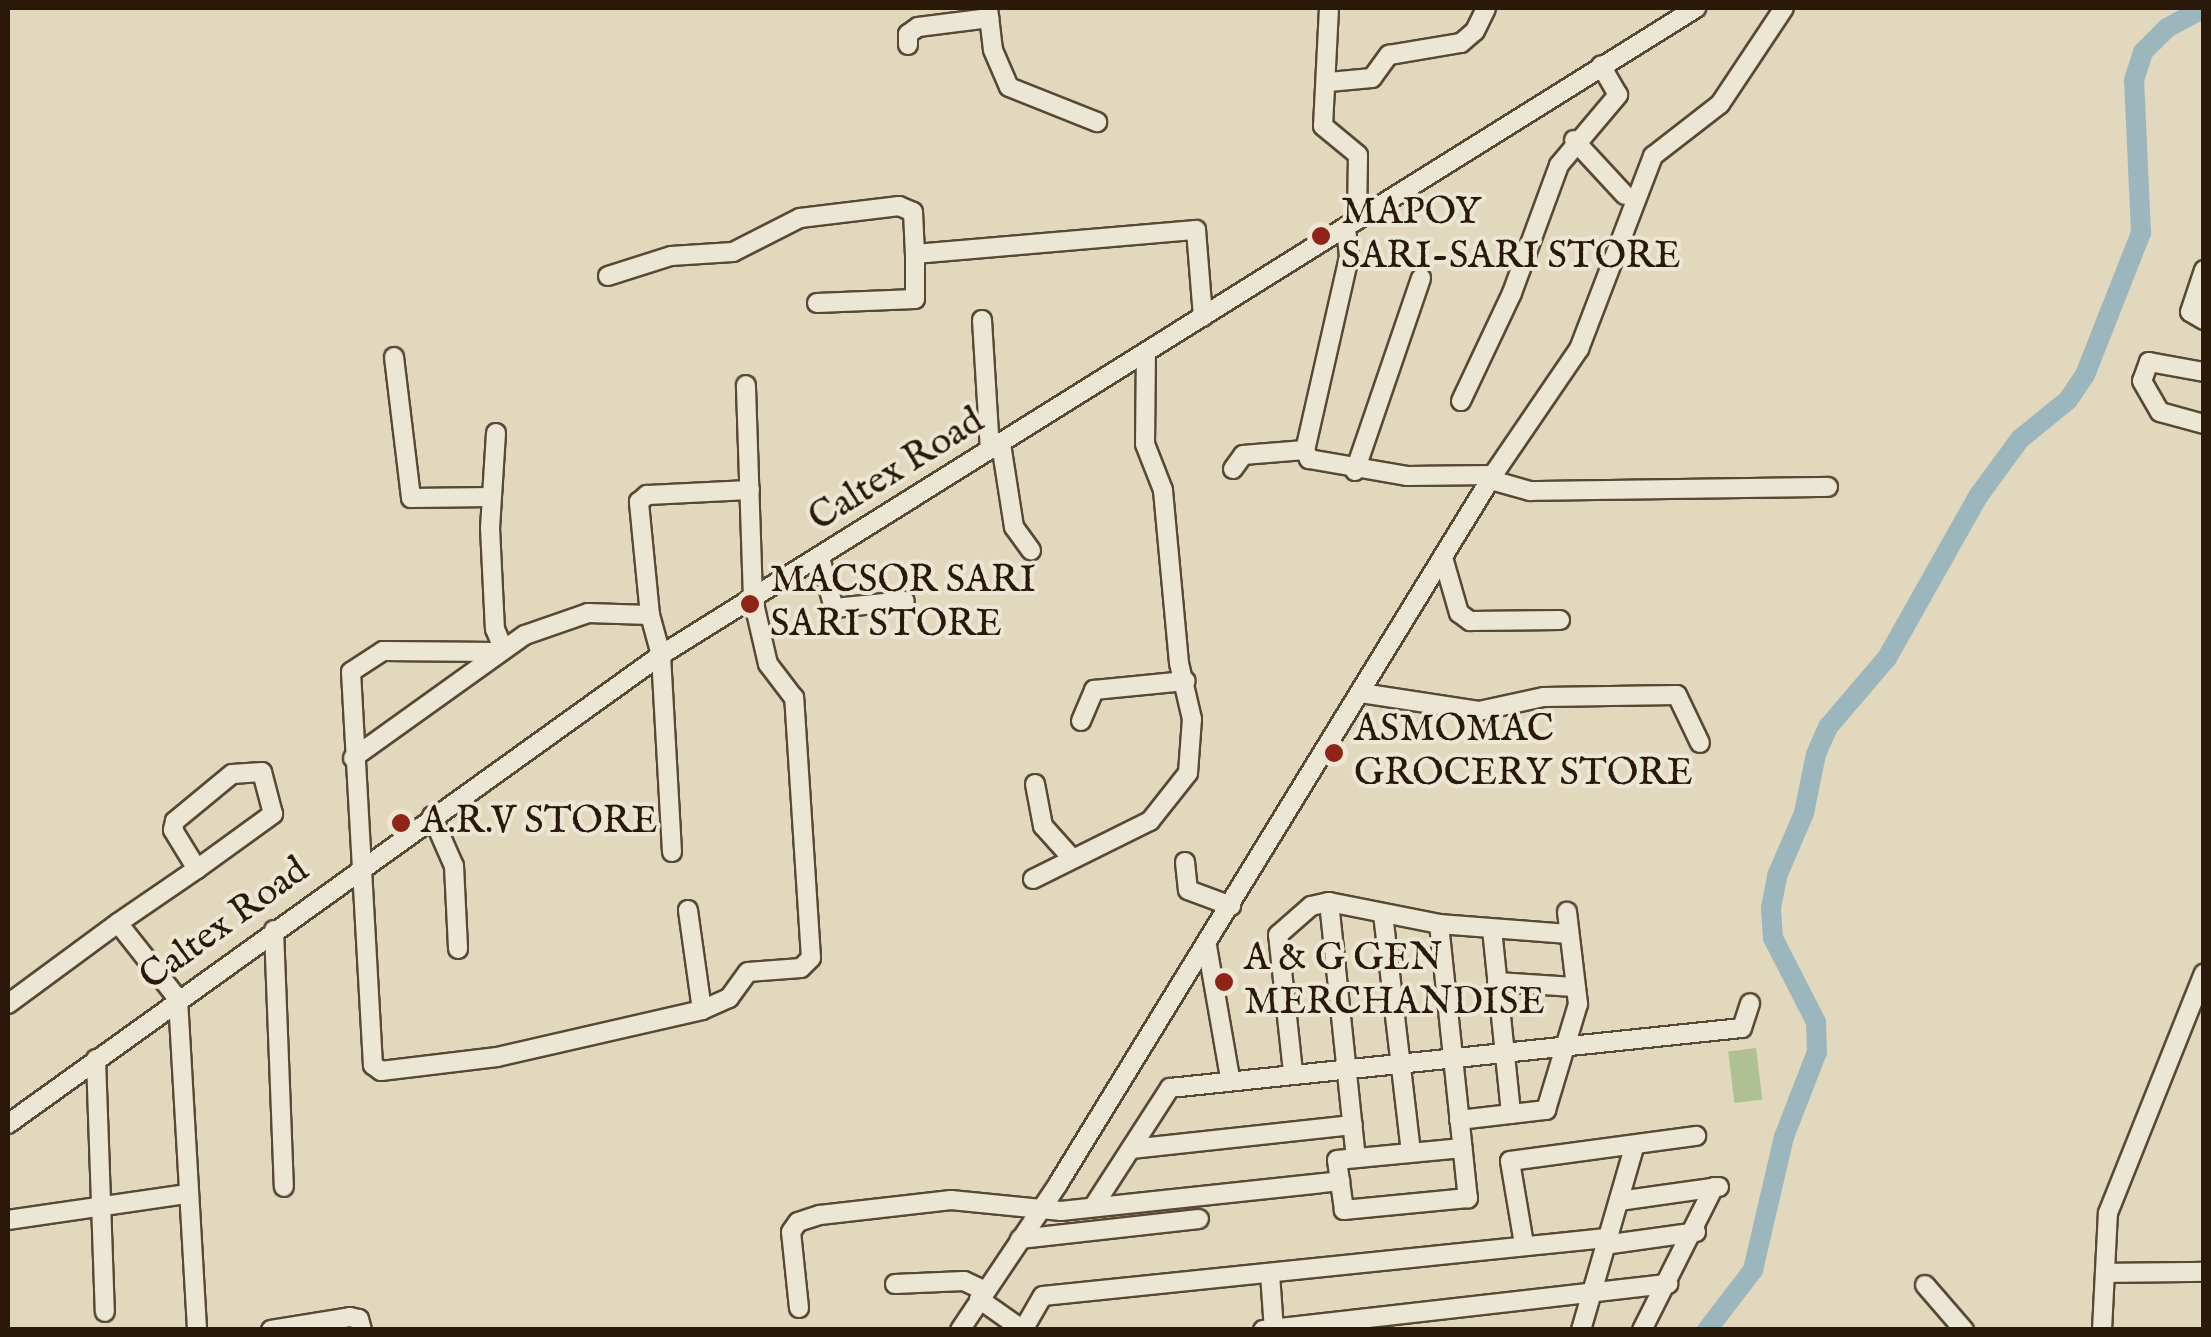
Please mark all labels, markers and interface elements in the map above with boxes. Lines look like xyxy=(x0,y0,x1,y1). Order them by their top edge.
place label: MAPOY SARI-SARI STORE xyxy=(1341,191,1681,280)
marker: MAPOY SARI-SARI STORE xyxy=(1310,225,1332,247)
street label: Caltex Road xyxy=(801,399,993,543)
place label: MACSOR SARI SARI STORE xyxy=(770,559,1036,648)
marker: MACSOR SARI SARI STORE xyxy=(739,593,761,615)
place label: ASMOMAC GROCERY STORE xyxy=(1354,708,1693,798)
marker: ASMOMAC GROCERY STORE xyxy=(1323,742,1345,764)
place label: A.R.V STORE xyxy=(421,800,657,846)
marker: A.R.V STORE xyxy=(390,812,412,834)
street label: Caltex Road xyxy=(132,849,318,1001)
place label: A & G GEN MERCHANDISE xyxy=(1244,937,1545,1026)
marker: A & G GEN MERCHANDISE xyxy=(1213,971,1235,993)

